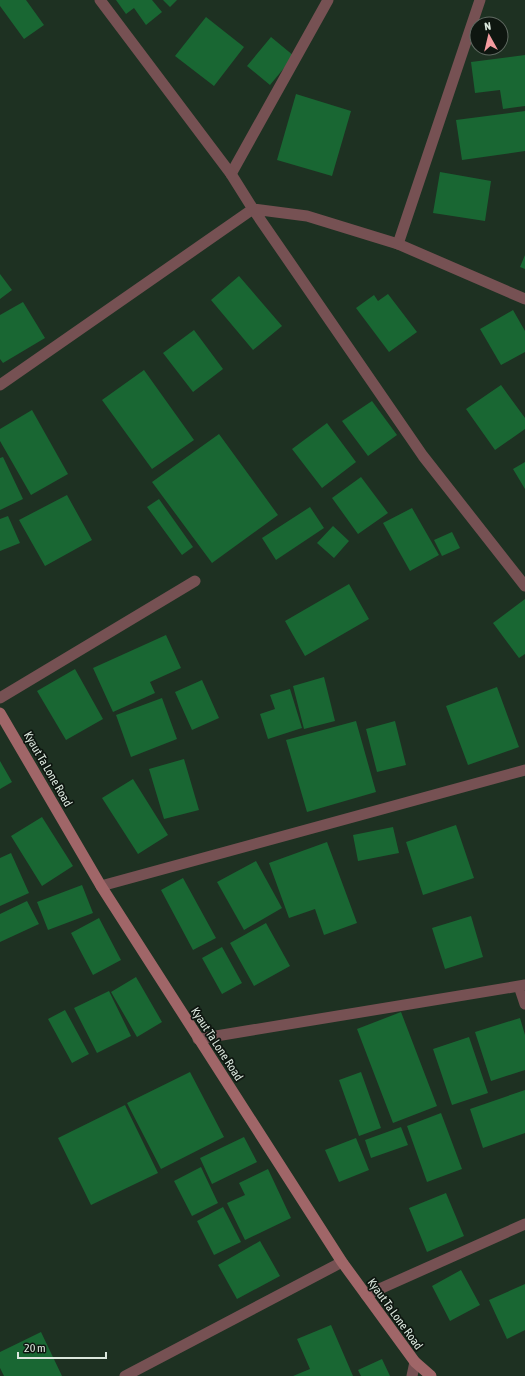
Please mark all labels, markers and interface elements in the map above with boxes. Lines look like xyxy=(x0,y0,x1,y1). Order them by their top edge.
north arrow xyxy=(469,16,509,56)
text: N xyxy=(484,20,492,32)
street label: Kyaut Ta Lone Road xyxy=(21,729,75,809)
street label: Kyaut Ta Lone Road xyxy=(188,1005,246,1083)
street label: Kyaut Ta Lone Road xyxy=(364,1276,426,1352)
scale bar xyxy=(18,1334,106,1360)
text: 20 m xyxy=(24,1341,46,1355)

